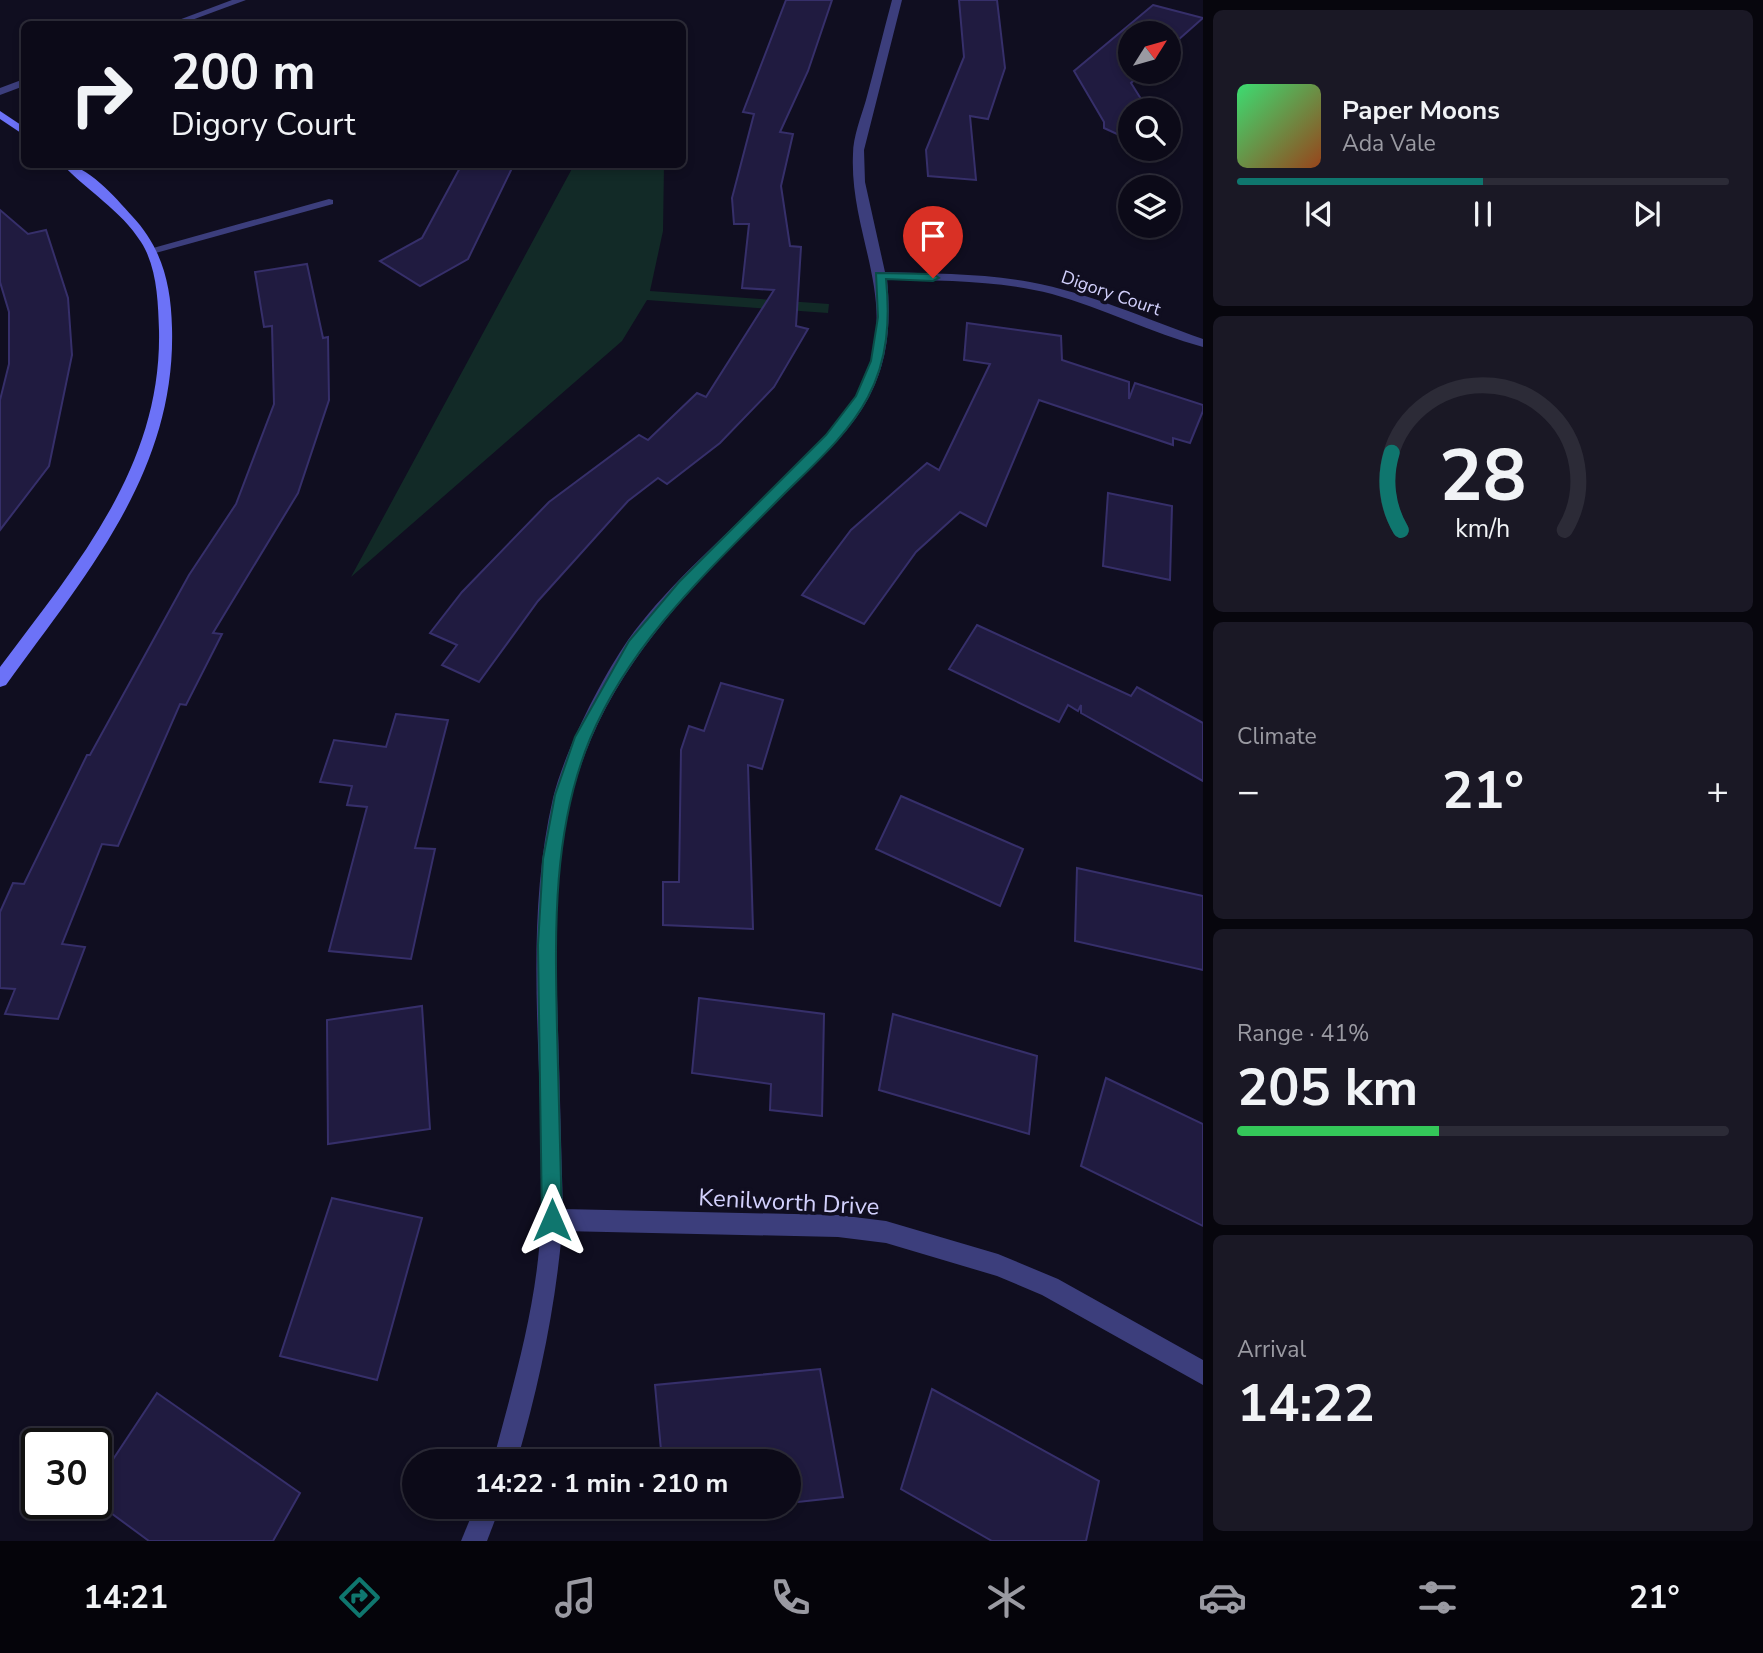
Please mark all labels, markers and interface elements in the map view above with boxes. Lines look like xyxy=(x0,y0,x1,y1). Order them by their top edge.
north arrow xyxy=(1118,21,1181,84)
map controls xyxy=(1118,21,1181,238)
text: 200 m xyxy=(171,39,315,106)
icon: right xyxy=(56,49,147,140)
text: Paper Moons xyxy=(1342,93,1500,128)
button: search xyxy=(1118,98,1181,161)
text: Digory Court xyxy=(171,103,355,146)
text: Ada Vale xyxy=(1342,128,1436,159)
button: layers xyxy=(1118,175,1181,238)
icon: previous xyxy=(1300,195,1338,233)
icon: pause xyxy=(1464,195,1502,233)
icon: next xyxy=(1628,195,1666,233)
pin xyxy=(903,206,963,278)
icon: arrive xyxy=(914,217,952,255)
street label: Digory Court xyxy=(1058,265,1165,321)
text: 28 xyxy=(1439,427,1527,527)
text: km/h xyxy=(1455,512,1511,546)
text: Climate xyxy=(1237,721,1317,752)
text: 21° xyxy=(1442,755,1524,826)
text: − xyxy=(1237,766,1260,817)
text: + xyxy=(1706,766,1729,817)
text: Range · 41% xyxy=(1237,1018,1369,1049)
text: 205 km xyxy=(1237,1052,1418,1123)
street label: Kenilworth Drive xyxy=(698,1181,880,1223)
position arrow xyxy=(515,1183,589,1257)
text: Arrival xyxy=(1237,1334,1306,1365)
text: 14:22 xyxy=(1237,1368,1375,1439)
speed limit sign: 30 xyxy=(21,1428,112,1519)
text: 14:22 · 1 min · 210 m xyxy=(475,1466,728,1501)
icon: directions xyxy=(335,1573,384,1622)
icon: music xyxy=(551,1573,600,1622)
icon: phone xyxy=(766,1573,815,1622)
icon: climate xyxy=(982,1573,1031,1622)
icon: car xyxy=(1198,1573,1247,1622)
icon: filters xyxy=(1413,1573,1462,1622)
text: 14:21 xyxy=(83,1576,168,1619)
text: 21° xyxy=(1629,1576,1680,1619)

